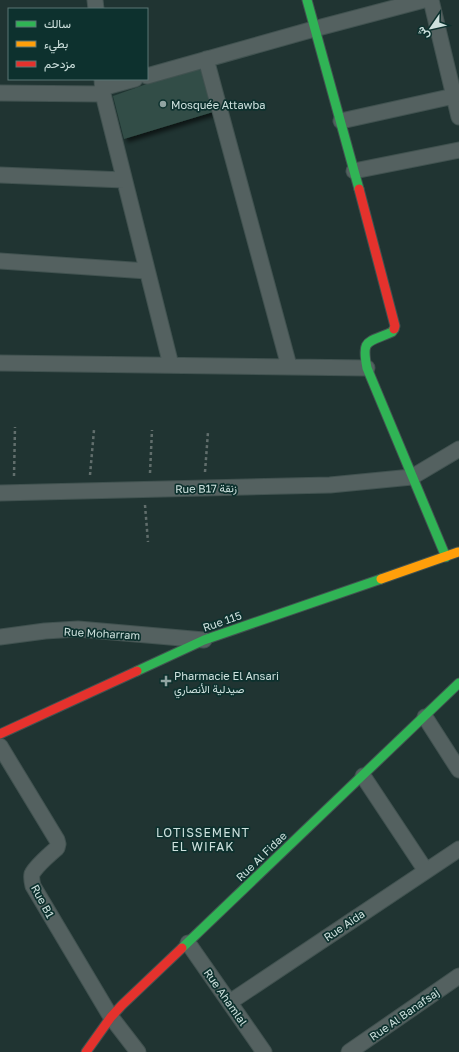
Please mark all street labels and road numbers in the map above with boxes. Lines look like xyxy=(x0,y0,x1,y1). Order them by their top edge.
street label: Rue B17 زنقة xyxy=(175,481,237,496)
street label: Rue 115 xyxy=(201,608,243,634)
street label: Rue Moharram xyxy=(63,625,141,641)
street label: Rue Al Fidae xyxy=(233,829,289,883)
street label: Rue B1 xyxy=(29,882,57,920)
street label: Rue Aida xyxy=(321,907,367,943)
street label: Rue Ahamlal xyxy=(202,966,251,1028)
street label: Rue Al Banafsaj xyxy=(367,985,441,1043)

